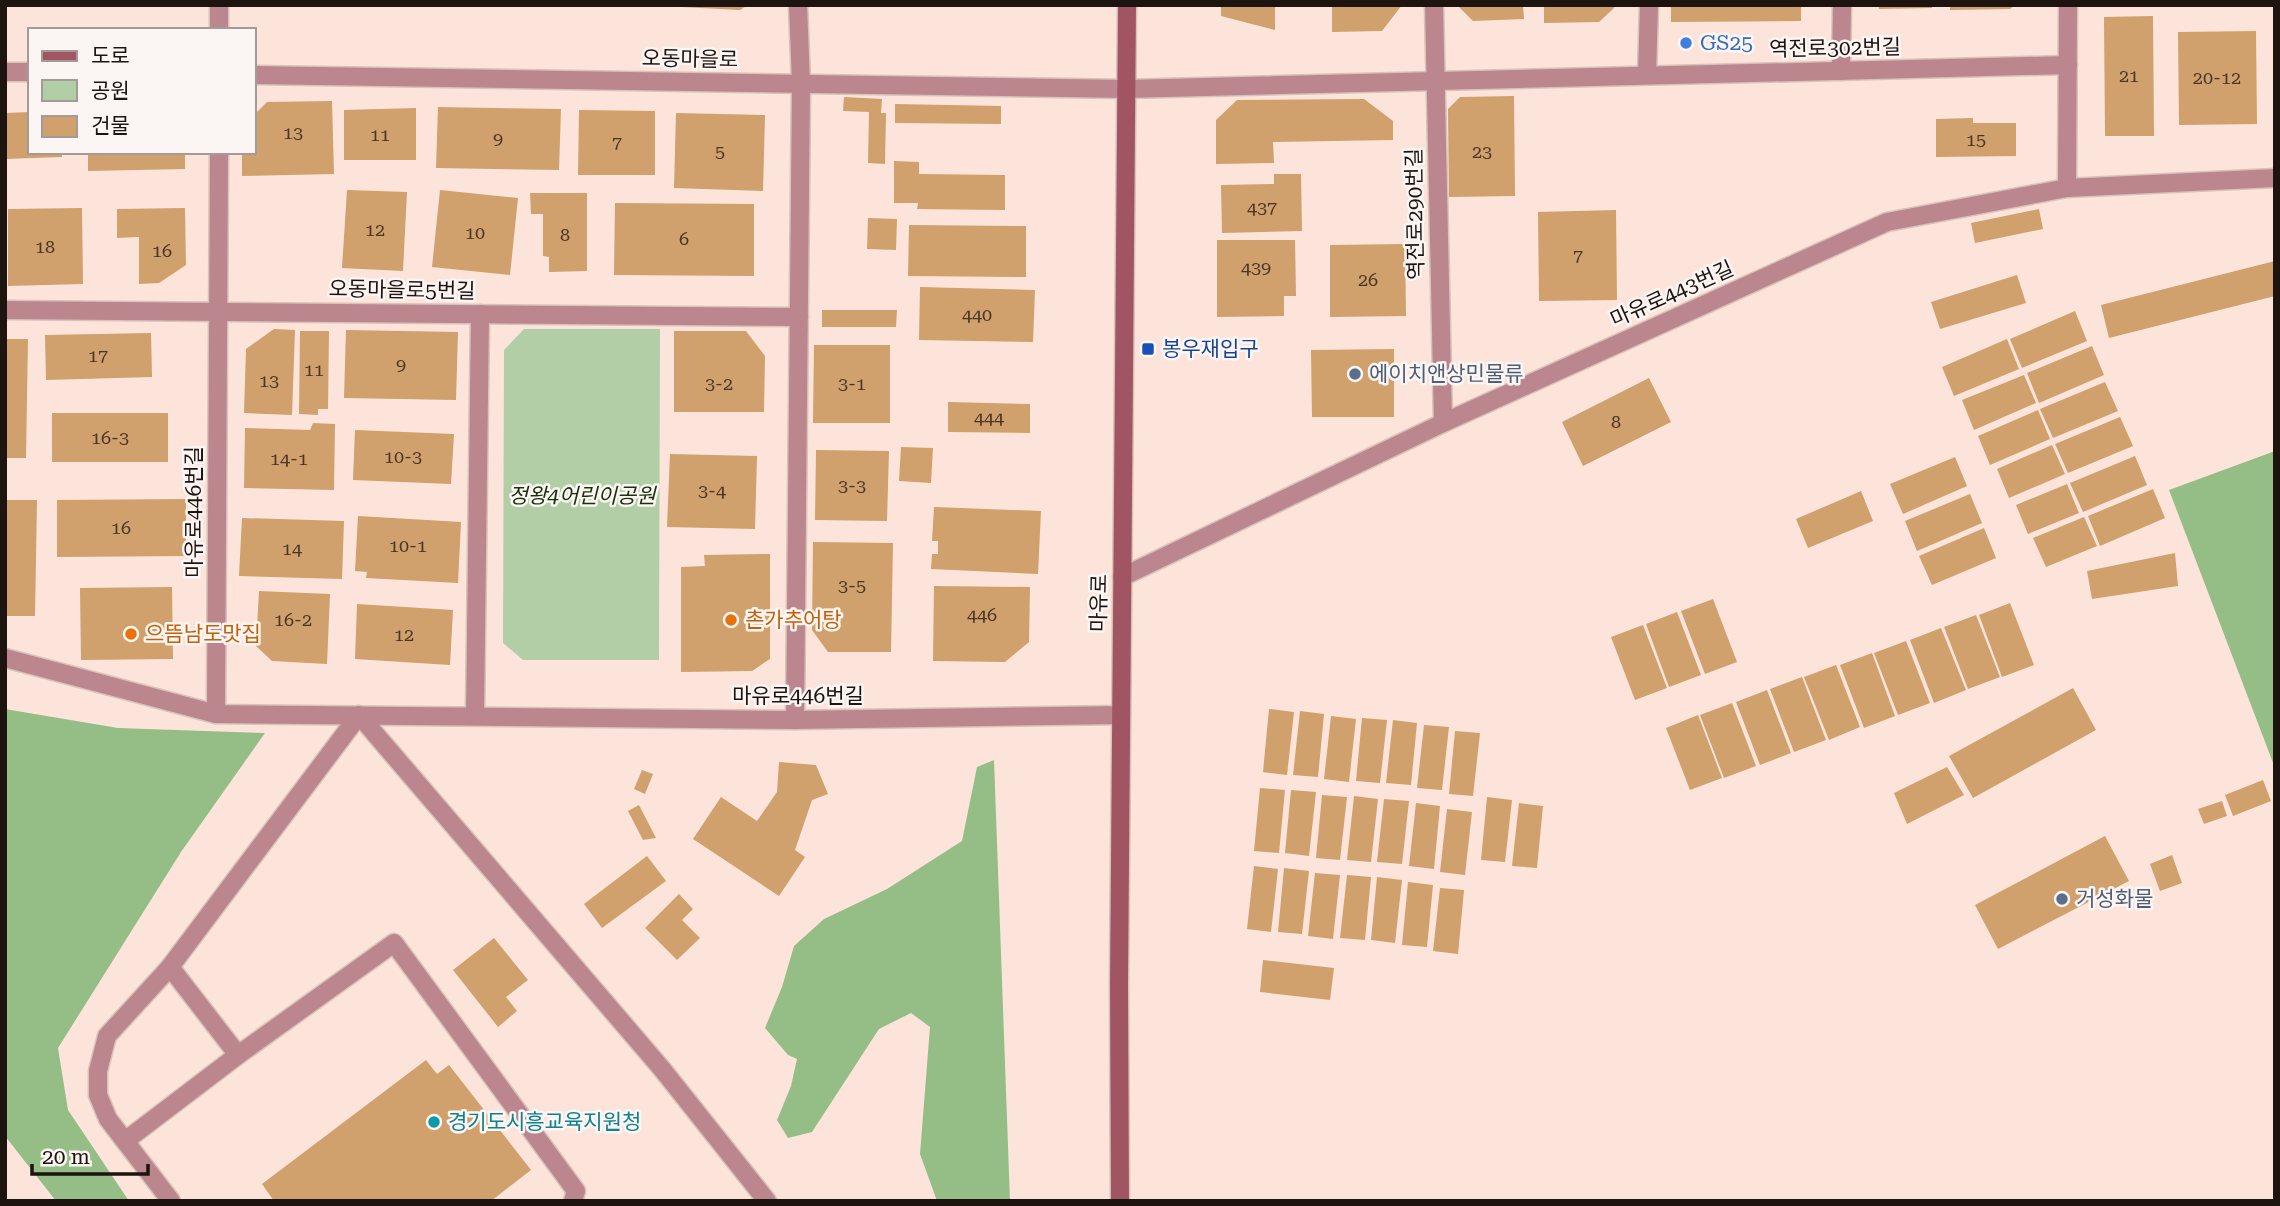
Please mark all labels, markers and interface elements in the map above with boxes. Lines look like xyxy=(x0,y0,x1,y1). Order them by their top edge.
legend xyxy=(28,28,256,154)
place label: GS25 xyxy=(1700,31,1753,55)
marker: GS25 xyxy=(1678,35,1694,51)
street label: 역전로302번길 xyxy=(1769,35,1901,61)
text: 도로 xyxy=(91,44,130,68)
street label: 오동마을로 xyxy=(641,46,739,72)
house number: 21 xyxy=(2119,65,2139,86)
house number: 20-12 xyxy=(2193,67,2241,88)
text: 공원 xyxy=(91,79,130,103)
text: 건물 xyxy=(91,114,130,138)
house number: 13 xyxy=(283,122,303,143)
house number: 11 xyxy=(370,124,390,145)
house number: 9 xyxy=(493,128,503,149)
house number: 15 xyxy=(1966,129,1986,150)
house number: 7 xyxy=(612,132,622,153)
house number: 5 xyxy=(715,141,725,162)
house number: 23 xyxy=(1472,141,1492,162)
street label: 역전로290번길 xyxy=(1402,148,1428,280)
house number: 437 xyxy=(1247,197,1277,218)
house number: 12 xyxy=(365,219,385,240)
house number: 10 xyxy=(465,222,485,243)
house number: 8 xyxy=(560,224,570,245)
house number: 6 xyxy=(679,228,689,249)
house number: 18 xyxy=(35,236,55,257)
house number: 16 xyxy=(152,240,172,261)
house number: 7 xyxy=(1573,245,1583,266)
street label: 마유로443번길 xyxy=(1607,256,1737,332)
house number: 439 xyxy=(1241,257,1271,278)
house number: 26 xyxy=(1358,269,1378,290)
street label: 오동마을로5번길 xyxy=(328,277,476,303)
house number: 440 xyxy=(962,304,992,325)
place label: 봉우재입구 xyxy=(1162,337,1259,361)
marker: 봉우재입구 xyxy=(1140,341,1156,357)
house number: 17 xyxy=(88,345,108,366)
house number: 9 xyxy=(396,354,406,375)
house number: 11 xyxy=(304,359,324,380)
place label: 에이치앤상민물류 xyxy=(1369,362,1524,386)
marker: 에이치앤상민물류 xyxy=(1347,366,1363,382)
house number: 13 xyxy=(259,370,279,391)
house number: 3-2 xyxy=(705,373,733,394)
house number: 3-1 xyxy=(838,373,866,394)
house number: 444 xyxy=(974,407,1004,428)
house number: 8 xyxy=(1611,411,1621,432)
house number: 16-3 xyxy=(91,427,129,448)
street label: 마유로446번길 xyxy=(182,446,206,578)
house number: 10-3 xyxy=(384,446,422,467)
house number: 14-1 xyxy=(270,448,308,469)
house number: 3-3 xyxy=(838,475,866,496)
house number: 3-4 xyxy=(698,480,726,501)
park label: 정왕4어린이공원 xyxy=(509,484,657,508)
house number: 16 xyxy=(111,517,131,538)
house number: 10-1 xyxy=(389,535,427,556)
house number: 14 xyxy=(282,538,302,559)
street label: 마유로 xyxy=(1086,574,1112,632)
house number: 3-5 xyxy=(838,575,866,596)
house number: 446 xyxy=(967,604,997,625)
place label: 촌가추어탕 xyxy=(745,608,842,632)
house number: 16-2 xyxy=(274,609,312,630)
marker: 촌가추어탕 xyxy=(723,612,739,628)
place label: 으뜸남도맛집 xyxy=(145,622,261,646)
house number: 12 xyxy=(394,624,414,645)
marker: 으뜸남도맛집 xyxy=(123,626,139,642)
street label: 마유로446번길 xyxy=(732,684,864,708)
place label: 거성화물 xyxy=(2076,887,2153,911)
marker: 거성화물 xyxy=(2054,891,2070,907)
place label: 경기도시흥교육지원청 xyxy=(448,1110,641,1134)
marker: 경기도시흥교육지원청 xyxy=(426,1114,442,1130)
scale bar xyxy=(32,1132,147,1176)
text: 20 m xyxy=(42,1145,90,1169)

